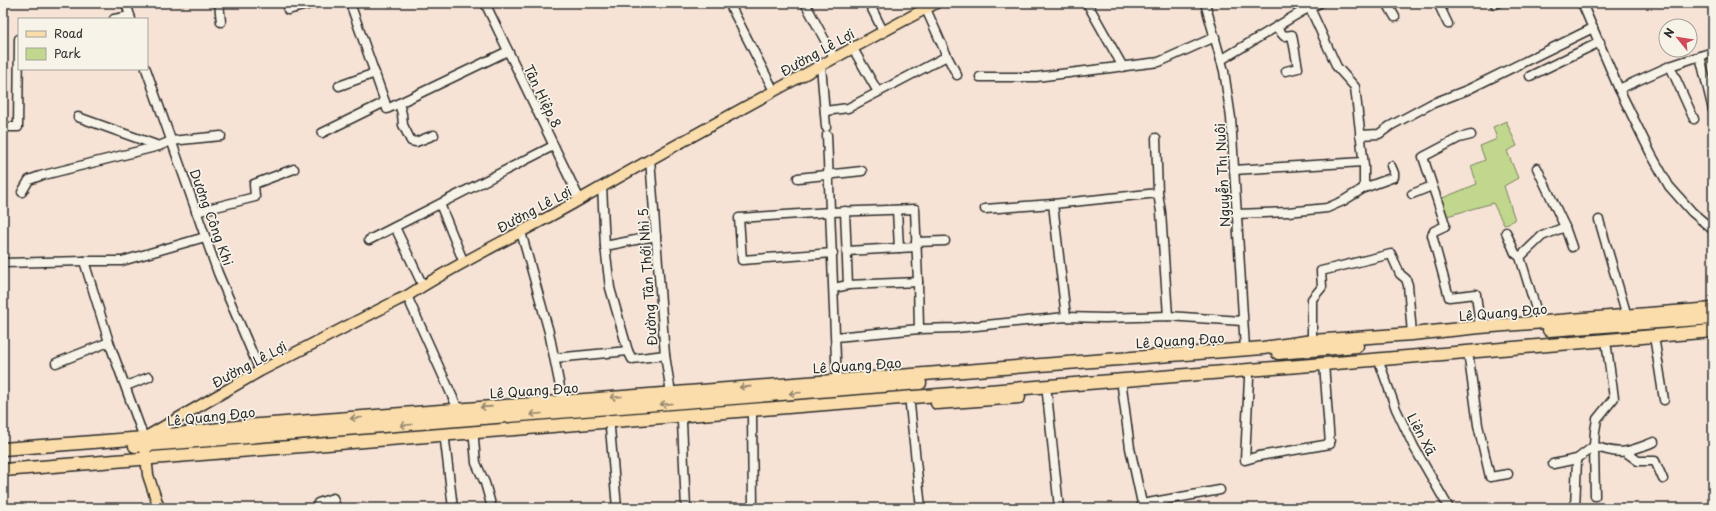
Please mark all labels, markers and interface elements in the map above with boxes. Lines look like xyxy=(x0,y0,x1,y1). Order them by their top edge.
legend xyxy=(18,18,148,70)
north arrow xyxy=(1658,18,1698,58)
text: Road xyxy=(54,24,83,42)
street label: Đường Lê Lợi xyxy=(776,24,858,80)
text: N xyxy=(1659,24,1679,41)
text: Park xyxy=(54,44,81,62)
street label: Tân Hiệp 8 xyxy=(520,61,566,131)
street label: Nguyễn Thị Nuôi xyxy=(1210,123,1234,227)
street label: Dương Công Khi xyxy=(186,166,238,268)
street label: Đường Lê Lợi xyxy=(493,181,575,237)
street label: Đường Tân Thới Nhì 5 xyxy=(633,208,661,346)
street label: Lê Quang Đạo xyxy=(1458,299,1548,325)
street label: Lê Quang Đạo xyxy=(1135,327,1225,353)
street label: Đường Lê Lợi xyxy=(208,336,290,392)
street label: Lê Quang Đạo xyxy=(812,352,902,378)
street label: Lê Quang Đạo xyxy=(489,377,579,403)
one-way arrow xyxy=(739,384,752,391)
one-way arrow xyxy=(789,389,802,397)
one-way arrow xyxy=(609,394,622,401)
one-way arrow xyxy=(660,400,673,407)
street label: Lê Quang Đạo xyxy=(166,402,256,430)
one-way arrow xyxy=(480,404,493,411)
street label: Liên Xã xyxy=(1403,409,1441,459)
one-way arrow xyxy=(530,411,543,418)
one-way arrow xyxy=(350,414,363,422)
one-way arrow xyxy=(400,421,413,429)

